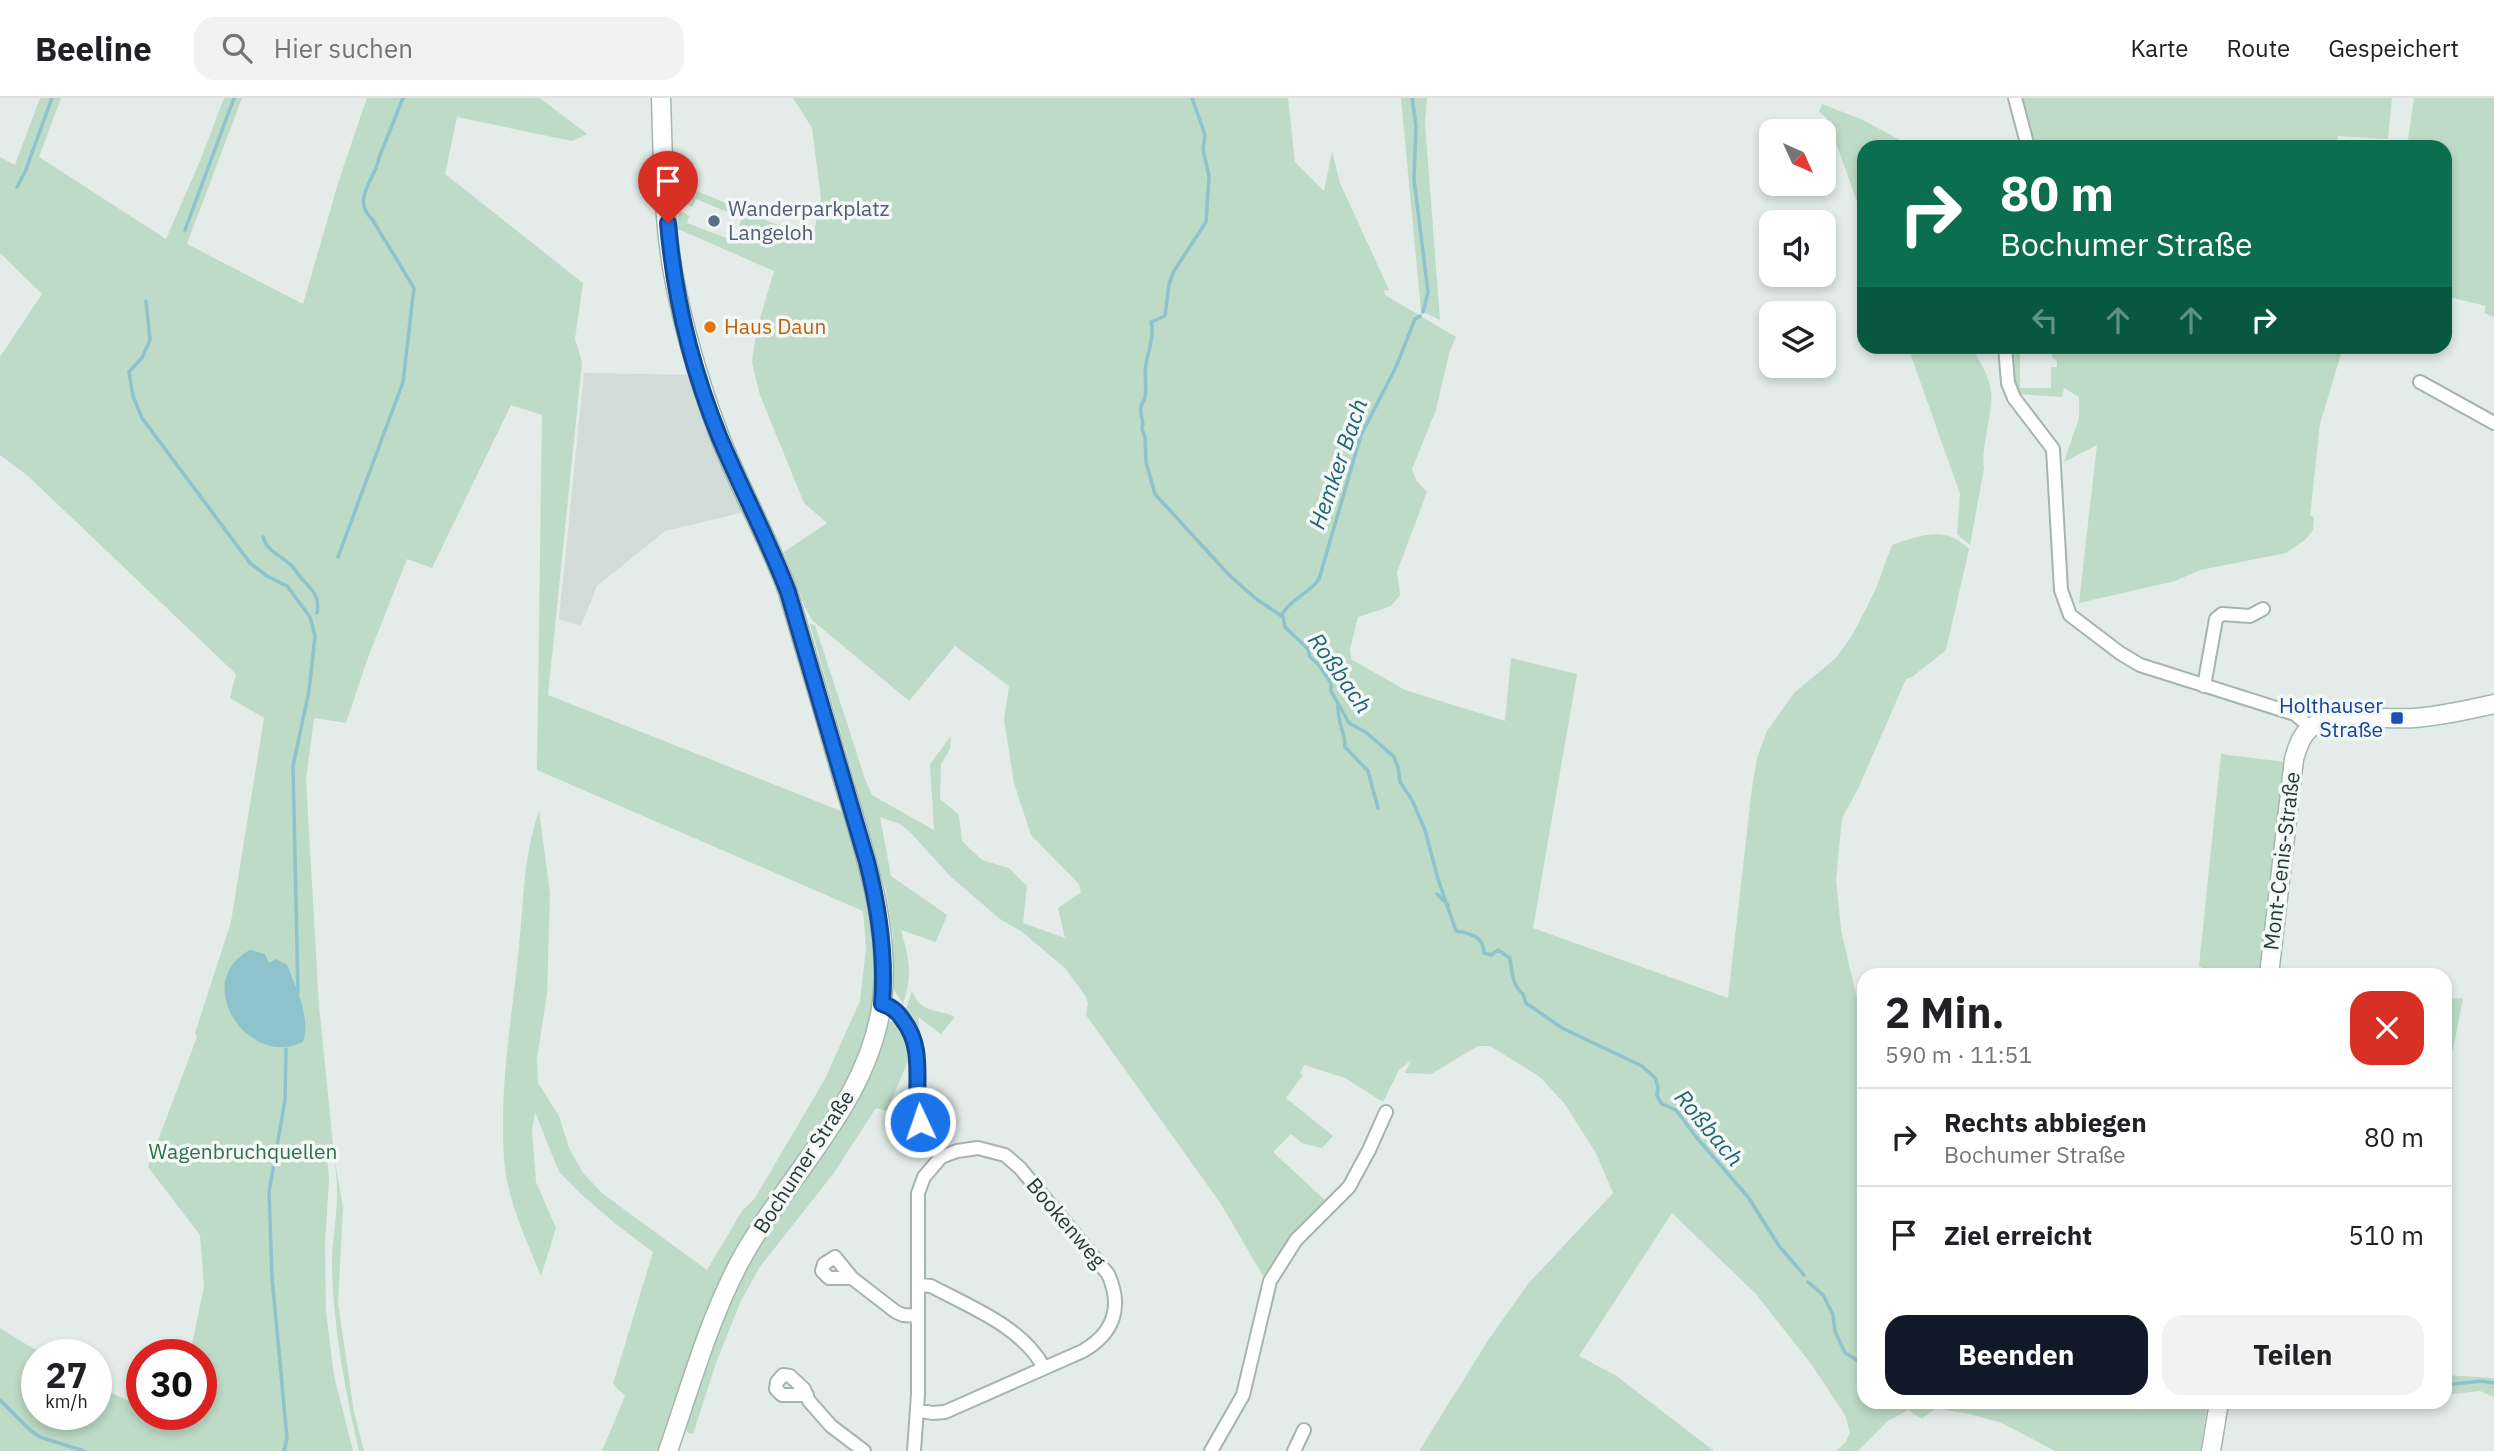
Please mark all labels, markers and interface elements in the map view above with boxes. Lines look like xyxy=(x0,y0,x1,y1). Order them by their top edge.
search box xyxy=(194,17,684,80)
text: Beeline xyxy=(35,27,152,70)
icon: search xyxy=(218,29,256,67)
text: Hier suchen xyxy=(274,31,413,65)
text: Karte xyxy=(2130,32,2189,64)
text: Route xyxy=(2227,32,2290,64)
text: Gespeichert xyxy=(2328,32,2459,64)
north arrow xyxy=(1759,119,1836,196)
map controls xyxy=(1759,119,1836,378)
pin xyxy=(638,151,698,223)
text: 80 m xyxy=(2000,161,2114,224)
icon: arrive xyxy=(649,162,687,200)
icon: right xyxy=(1885,168,1976,259)
place label: Wanderparkplatz Langeloh xyxy=(728,194,890,246)
button: sound xyxy=(1759,210,1836,287)
marker: Wanderparkplatz Langeloh xyxy=(706,213,722,229)
text: Bochumer Straße xyxy=(2000,223,2253,265)
button: layers xyxy=(1759,301,1836,378)
icon: left xyxy=(2026,301,2064,339)
icon: ahead xyxy=(2099,301,2137,339)
icon: ahead xyxy=(2172,301,2210,339)
icon: right xyxy=(2245,301,2283,339)
place label: Haus Daun xyxy=(724,312,826,340)
marker: Haus Daun xyxy=(702,319,718,335)
water label: Hemker Bach xyxy=(1301,395,1373,533)
water label: Roßbach xyxy=(1302,626,1379,719)
place label: Holthauser Straße xyxy=(2279,691,2383,743)
marker: Holthauser Straße xyxy=(2389,710,2405,726)
street label: Mont-Cenis-Straße xyxy=(2256,770,2306,952)
text: 2 Min. xyxy=(1885,985,2005,1040)
button: close xyxy=(2350,991,2424,1065)
text: 590 m · 11:51 xyxy=(1885,1039,2032,1069)
water label: Roßbach xyxy=(1669,1083,1751,1172)
street label: Bochumer Straße xyxy=(746,1084,860,1239)
position arrow xyxy=(883,1085,957,1159)
text: Rechts abbiegen xyxy=(1944,1105,2147,1139)
icon: right xyxy=(1885,1118,1923,1156)
text: 80 m xyxy=(2364,1120,2424,1154)
park label: Wagenbruchquellen xyxy=(149,1137,337,1165)
text: Bochumer Straße xyxy=(1944,1139,2126,1169)
street label: Bookenweg xyxy=(1021,1171,1113,1273)
icon: arrive xyxy=(1885,1216,1923,1254)
text: Ziel erreicht xyxy=(1944,1218,2092,1252)
text: 510 m xyxy=(2348,1218,2424,1252)
button: Beenden xyxy=(1885,1315,2148,1395)
button: Teilen xyxy=(2162,1315,2424,1395)
speed limit sign: 30 xyxy=(126,1339,217,1430)
text: 27 xyxy=(45,1352,88,1398)
text: km/h xyxy=(45,1390,88,1413)

